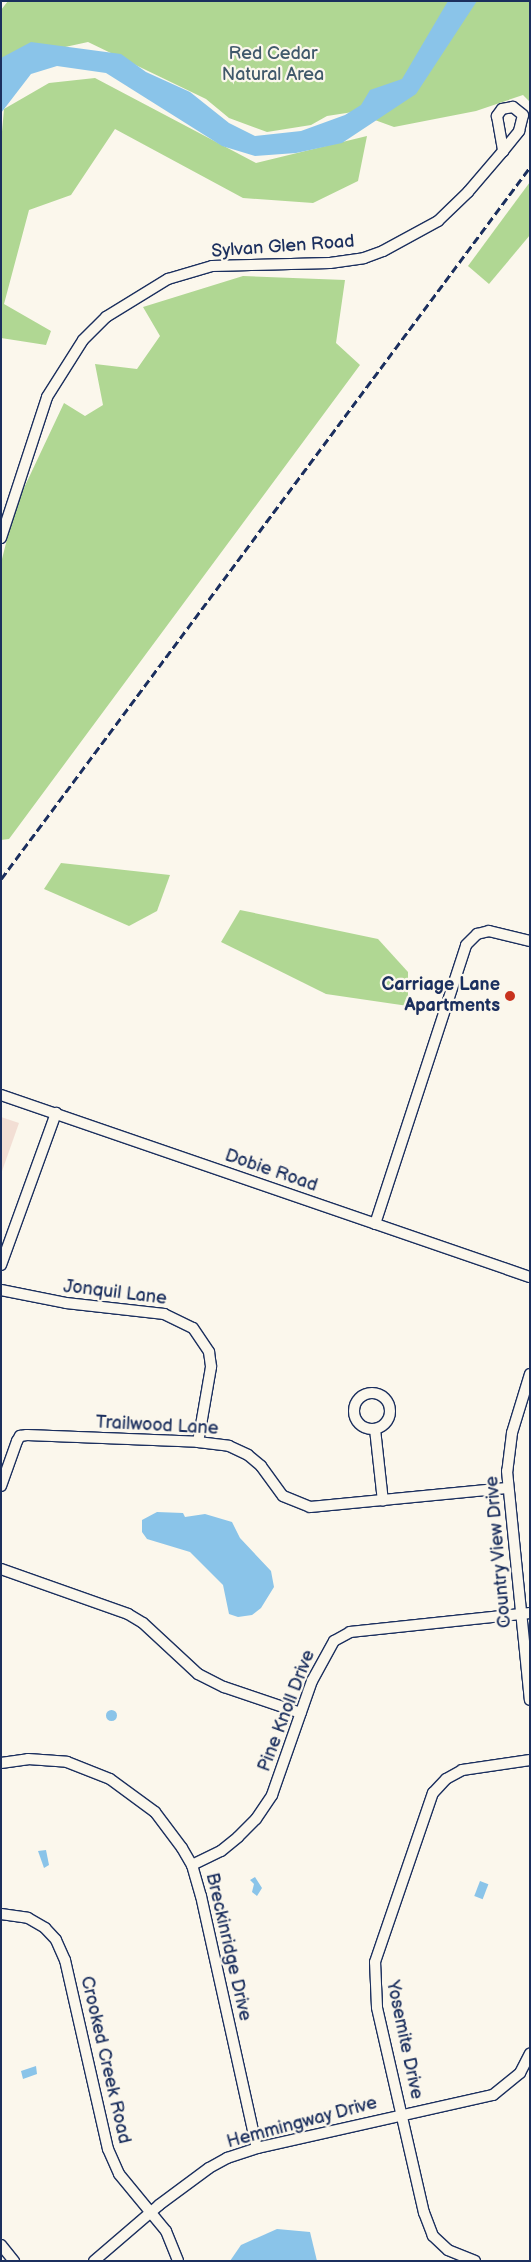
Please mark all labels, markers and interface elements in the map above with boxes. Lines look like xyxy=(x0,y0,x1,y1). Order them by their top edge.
park label: Red Cedar Natural Area xyxy=(222,44,324,86)
street label: Sylvan Glen Road xyxy=(211,231,355,263)
place label: Carriage Lane Apartments xyxy=(382,975,500,1018)
marker: Carriage Lane Apartments xyxy=(504,990,516,1002)
street label: Dobie Road xyxy=(222,1145,320,1197)
street label: Jonquil Lane xyxy=(62,1276,168,1310)
street label: Trailwood Lane xyxy=(95,1412,219,1440)
street label: Country View Drive xyxy=(482,1474,516,1630)
street label: Pine Knoll Drive xyxy=(254,1647,320,1775)
street label: Breckinridge Drive xyxy=(200,1871,256,2023)
street label: Crooked Creek Road xyxy=(75,1974,135,2146)
street label: Yosemite Drive xyxy=(381,1979,427,2101)
street label: Hemmingway Drive xyxy=(224,2092,380,2154)

